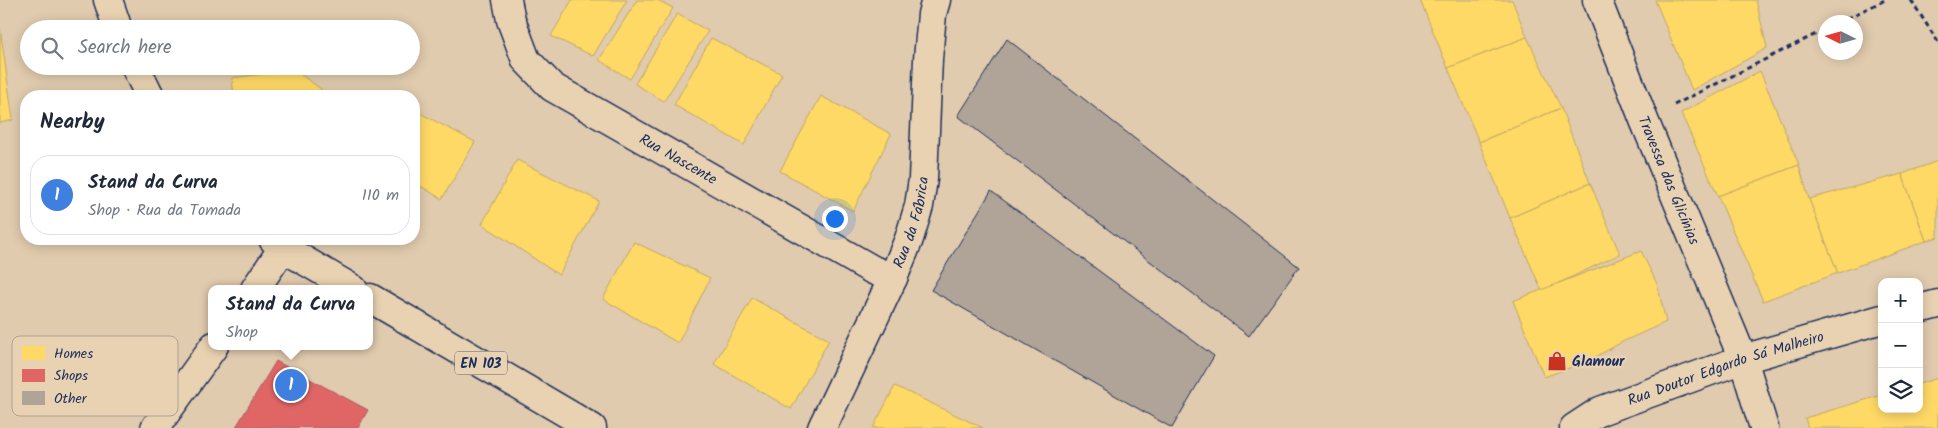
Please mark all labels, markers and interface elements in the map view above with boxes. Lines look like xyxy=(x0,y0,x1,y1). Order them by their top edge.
north arrow xyxy=(1818,15,1863,60)
search box xyxy=(20,20,420,75)
text: Search here xyxy=(78,33,172,63)
icon: search xyxy=(38,34,66,62)
text: Nearby xyxy=(40,106,105,139)
street label: Travessa das Glicínias xyxy=(1631,112,1706,249)
street label: Rua Nascente xyxy=(634,128,722,192)
text: Stand da Curva xyxy=(88,168,218,198)
street label: Rua da Fábrica xyxy=(887,175,936,272)
text: 1 xyxy=(55,183,59,208)
text: 110 m xyxy=(362,183,399,208)
text: Shop · Rua da Tomada xyxy=(88,198,241,223)
your location xyxy=(822,206,848,232)
map controls xyxy=(1878,278,1923,413)
button: + xyxy=(1878,278,1923,323)
popup xyxy=(208,285,373,350)
text: Stand da Curva xyxy=(226,290,355,320)
text: Shop xyxy=(226,320,258,345)
button: − xyxy=(1878,323,1923,368)
street label: Rua Doutor Edgardo Sá Malheiro xyxy=(1624,325,1827,413)
legend xyxy=(12,336,178,416)
text: Homes xyxy=(54,343,93,365)
shop icon: Glamour xyxy=(1546,350,1568,372)
place label: Glamour xyxy=(1572,350,1625,374)
road number: EN 103 xyxy=(455,352,507,374)
text: Shops xyxy=(54,365,88,387)
pin: 1 xyxy=(275,366,307,404)
button: layers xyxy=(1878,368,1923,413)
text: Other xyxy=(54,388,88,410)

